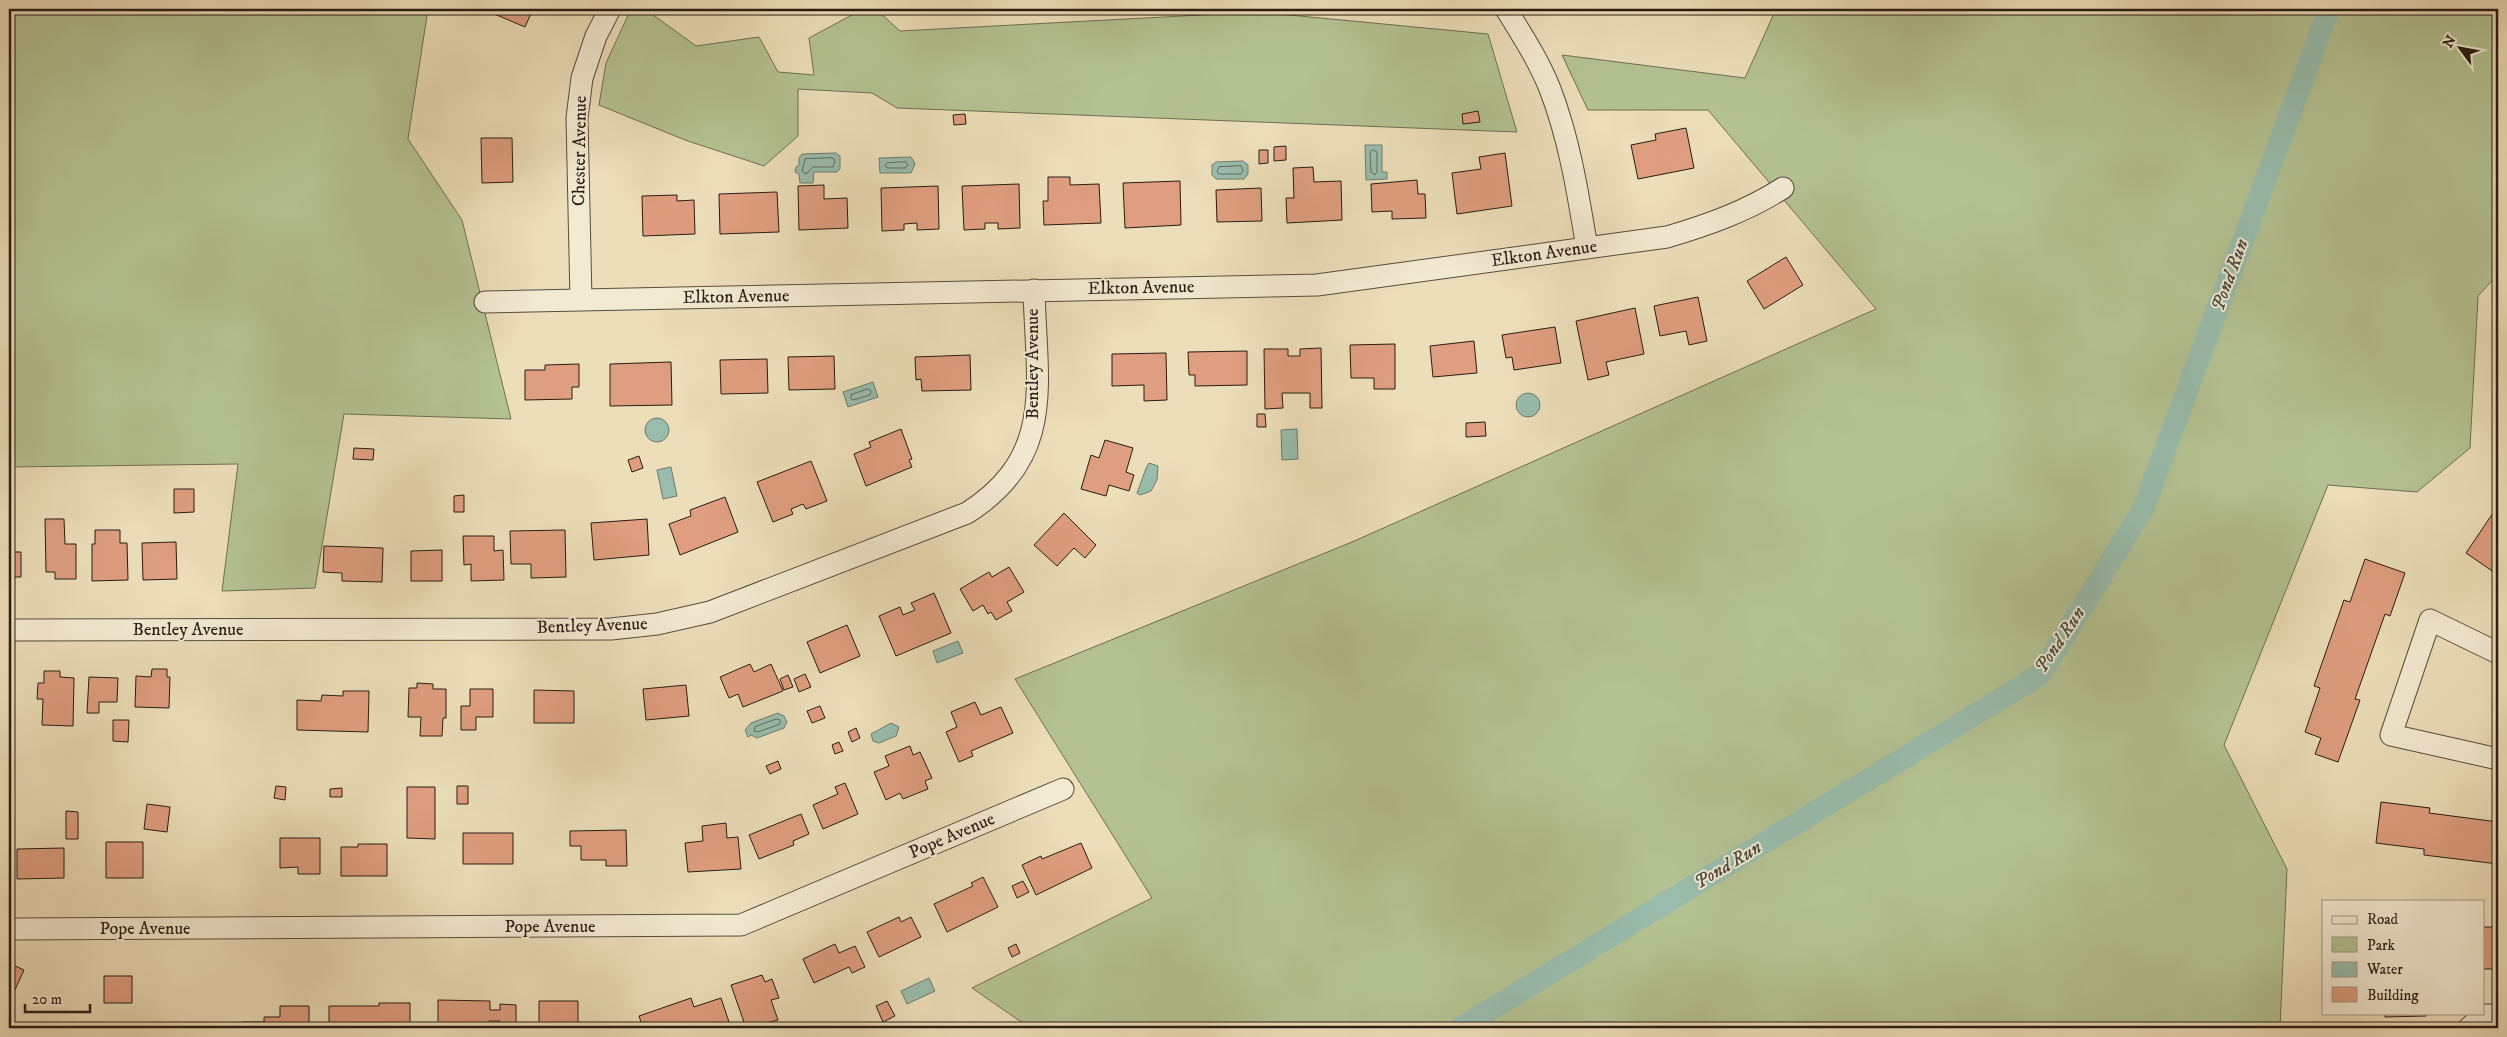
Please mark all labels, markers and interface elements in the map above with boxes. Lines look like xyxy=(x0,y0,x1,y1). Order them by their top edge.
north arrow xyxy=(2434,22,2484,72)
text: N xyxy=(2439,32,2461,51)
street label: Chester Avenue xyxy=(568,96,592,206)
street label: Elkton Avenue xyxy=(1490,236,1598,272)
water label: Pond Run xyxy=(2206,236,2254,314)
street label: Elkton Avenue xyxy=(1087,276,1195,300)
street label: Elkton Avenue xyxy=(682,285,790,309)
street label: Bentley Avenue xyxy=(1022,308,1044,420)
water label: Pond Run xyxy=(2030,602,2091,677)
street label: Bentley Avenue xyxy=(536,613,648,639)
street label: Bentley Avenue xyxy=(132,619,244,641)
street label: Pope Avenue xyxy=(906,808,998,864)
water label: Pond Run xyxy=(1690,836,1766,894)
legend xyxy=(2322,900,2484,1014)
text: Road xyxy=(2367,910,2399,929)
street label: Pope Avenue xyxy=(504,916,596,938)
street label: Pope Avenue xyxy=(99,918,191,940)
text: Park xyxy=(2367,936,2396,955)
text: Water xyxy=(2366,960,2403,979)
scale bar xyxy=(25,982,90,1014)
text: Building xyxy=(2367,986,2419,1005)
text: 20 m xyxy=(32,990,62,1009)

